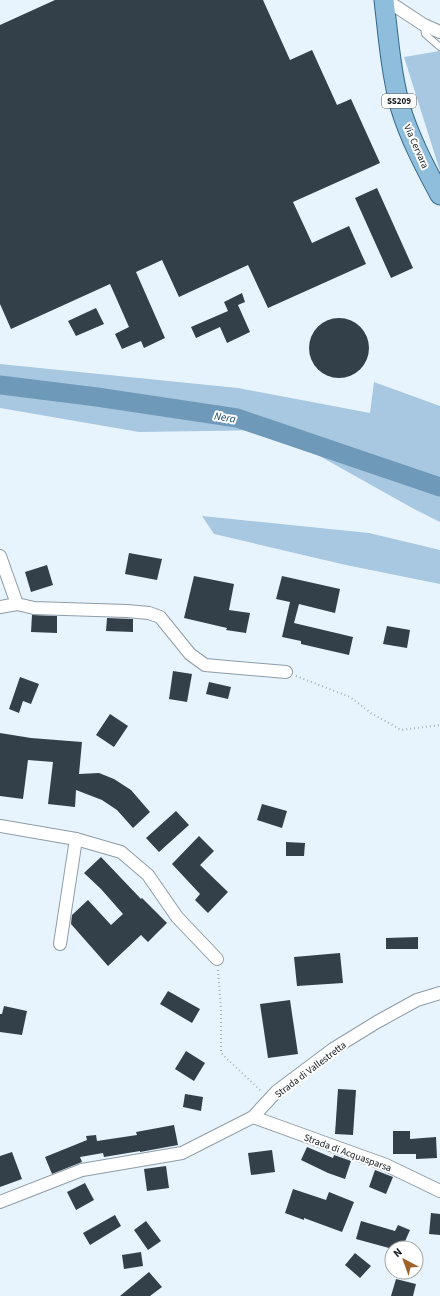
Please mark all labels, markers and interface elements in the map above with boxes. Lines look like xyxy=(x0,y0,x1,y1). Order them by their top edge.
road number: SS209 xyxy=(382,94,416,108)
street label: Via Cervara xyxy=(400,122,432,171)
water label: Nera xyxy=(213,408,237,427)
street label: Strada di Vallestretta xyxy=(272,1038,349,1101)
street label: Strada di Acquasparsa xyxy=(302,1131,394,1175)
north arrow xyxy=(384,1240,424,1280)
text: N xyxy=(390,1245,405,1261)

